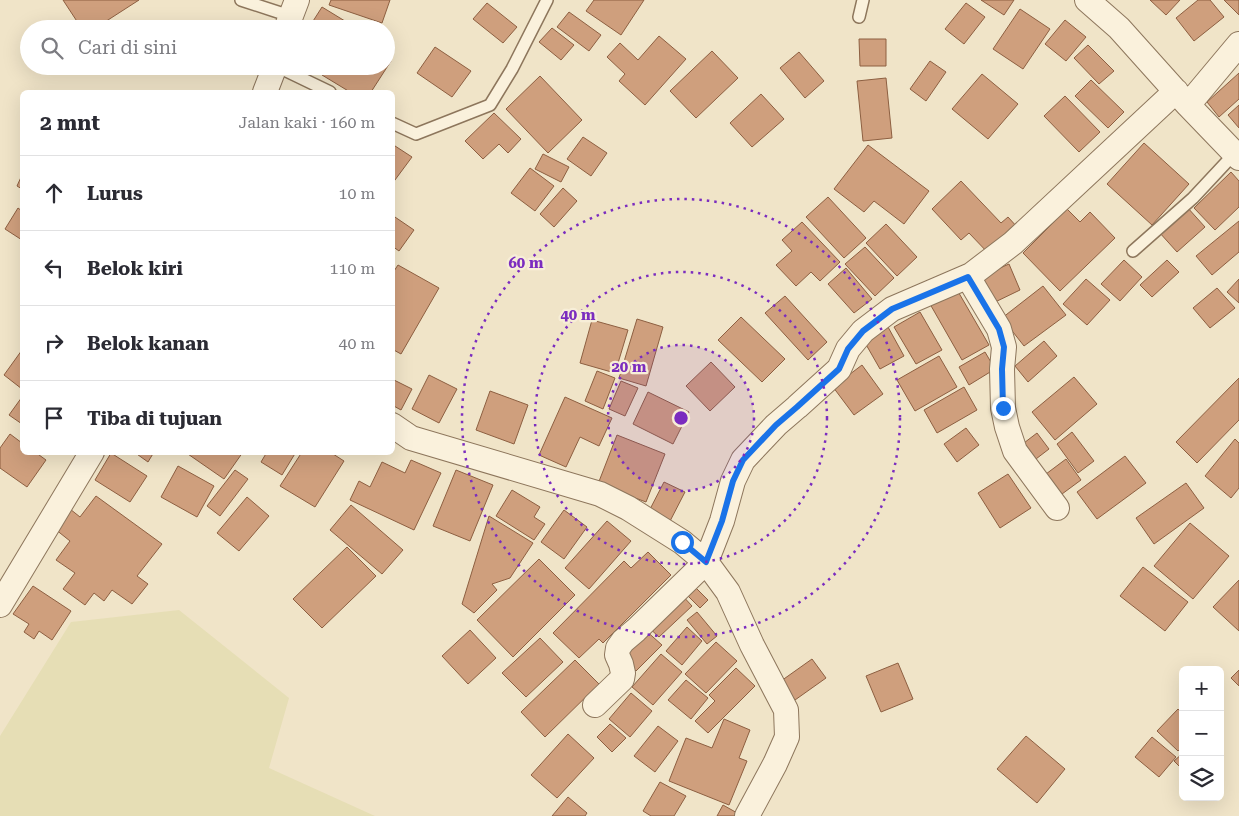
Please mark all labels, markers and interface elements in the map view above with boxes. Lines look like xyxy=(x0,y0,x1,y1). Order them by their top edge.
search box xyxy=(20,20,395,75)
icon: search xyxy=(38,34,66,62)
text: Cari di sini xyxy=(78,36,177,59)
text: 2 mnt xyxy=(40,111,100,135)
text: Jalan kaki · 160 m xyxy=(239,113,375,132)
icon: ahead xyxy=(40,179,68,207)
text: Lurus xyxy=(87,182,143,205)
text: 10 m xyxy=(338,184,375,203)
icon: left xyxy=(40,254,68,282)
text: 60 m xyxy=(508,254,544,272)
text: Belok kiri xyxy=(87,257,183,280)
text: 110 m xyxy=(329,259,375,278)
text: 40 m xyxy=(560,306,596,324)
icon: right xyxy=(40,329,68,357)
text: Belok kanan xyxy=(87,332,209,355)
text: 40 m xyxy=(338,334,375,353)
text: 20 m xyxy=(611,358,647,376)
route end xyxy=(992,397,1015,420)
icon: arrive xyxy=(40,404,68,432)
text: Tiba di tujuan xyxy=(87,407,222,430)
centre of rings xyxy=(672,409,690,427)
route start xyxy=(671,531,694,554)
map controls xyxy=(1179,666,1224,801)
button: + xyxy=(1179,666,1224,711)
button: − xyxy=(1179,711,1224,756)
button: layers xyxy=(1179,756,1224,801)

